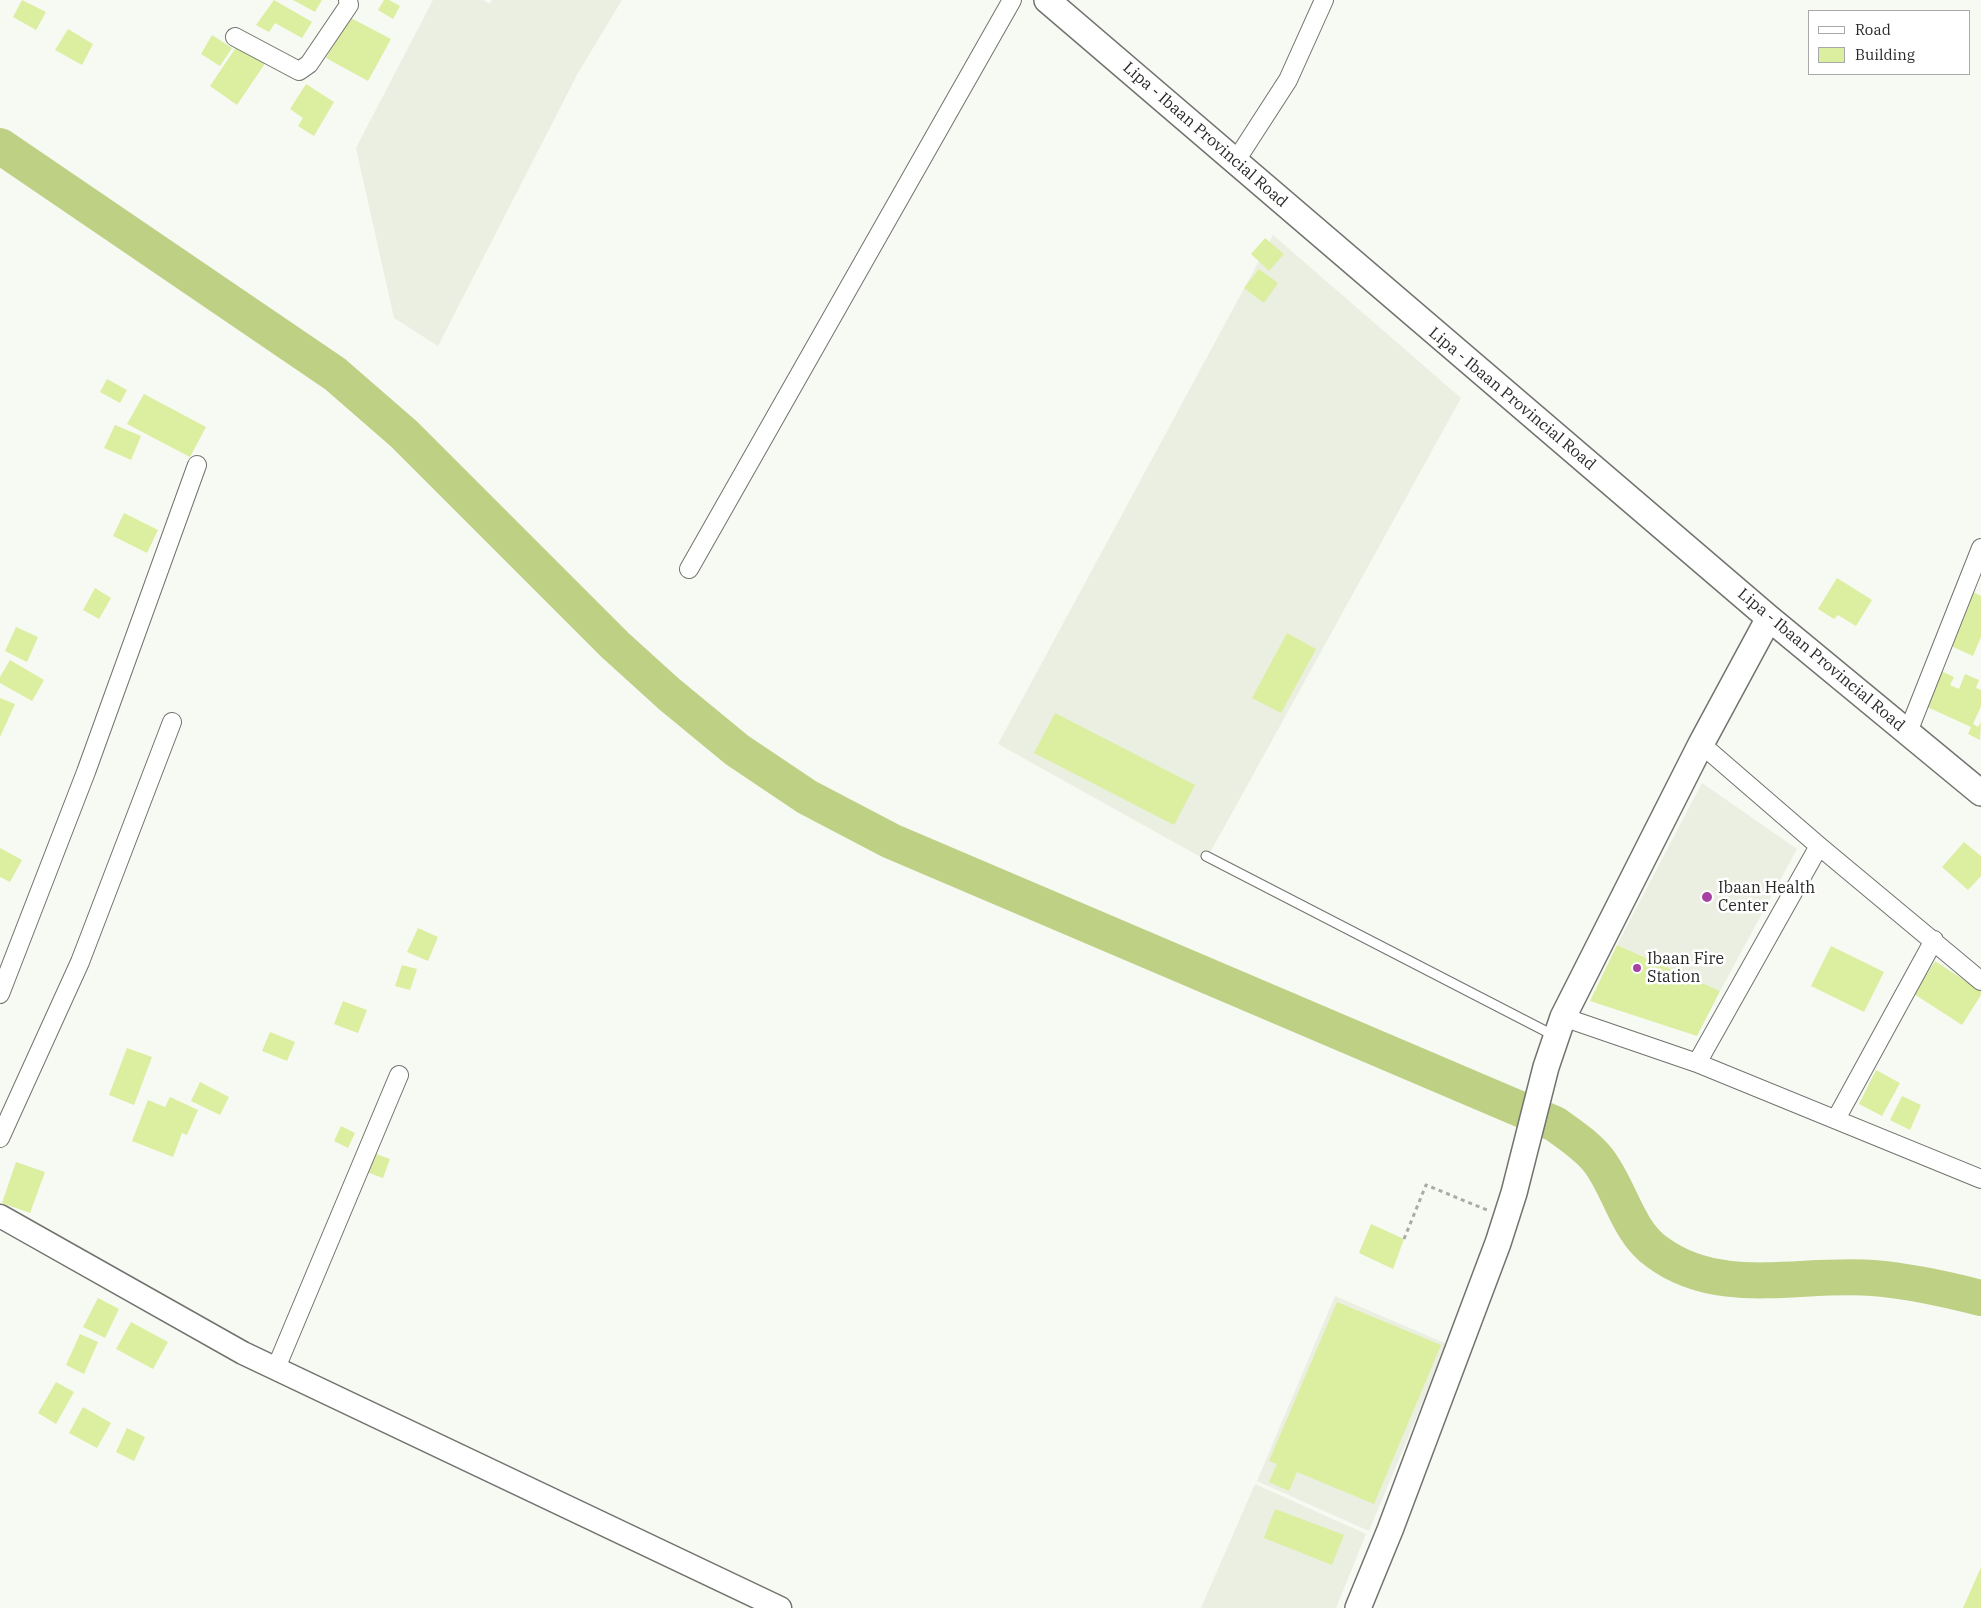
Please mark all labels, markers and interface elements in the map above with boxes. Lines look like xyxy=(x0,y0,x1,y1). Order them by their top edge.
legend xyxy=(1808,10,1971,75)
text: Road xyxy=(1855,20,1891,39)
text: Building xyxy=(1855,45,1915,64)
street label: Lipa - Ibaan Provincial Road xyxy=(1119,58,1291,212)
street label: Lipa - Ibaan Provincial Road xyxy=(1425,324,1599,474)
street label: Lipa - Ibaan Provincial Road xyxy=(1734,585,1908,735)
place label: Ibaan Health Center xyxy=(1718,878,1815,916)
marker: Ibaan Health Center xyxy=(1700,890,1714,904)
place label: Ibaan Fire Station xyxy=(1647,949,1724,987)
marker: Ibaan Fire Station xyxy=(1631,962,1643,974)

